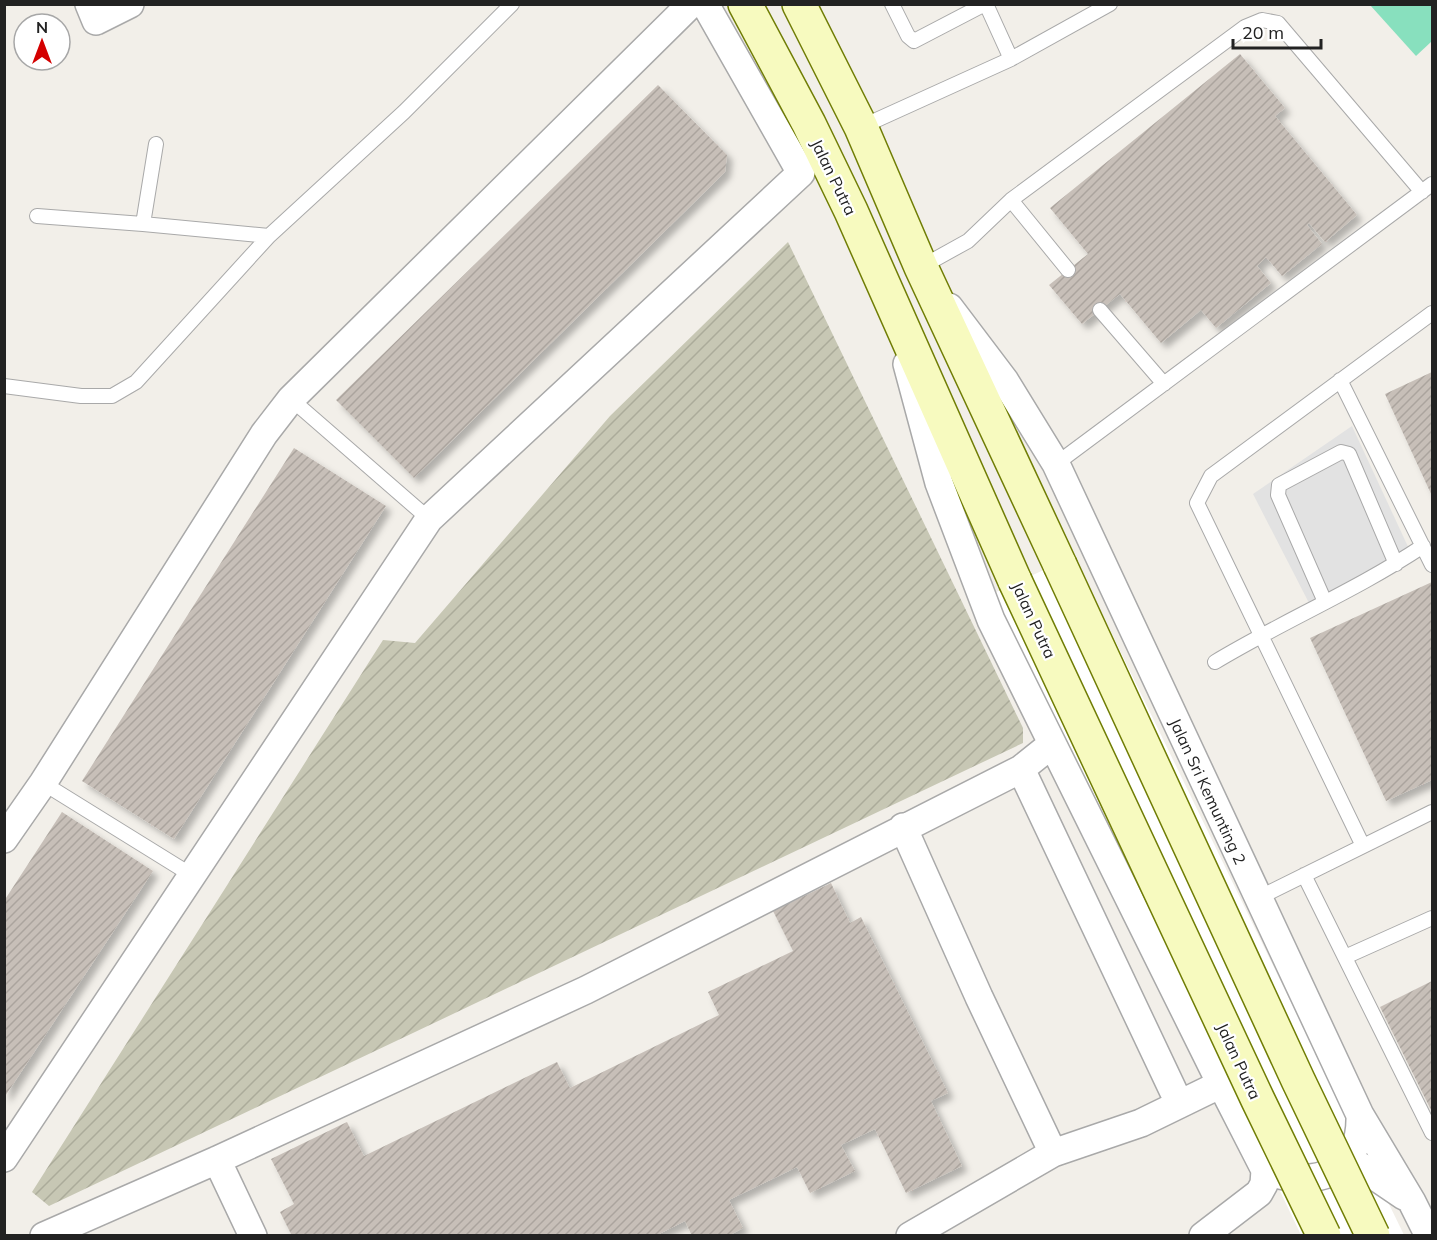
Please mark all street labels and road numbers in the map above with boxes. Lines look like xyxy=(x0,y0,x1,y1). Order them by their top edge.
street label: Jalan Putra xyxy=(807,136,861,218)
street label: Jalan Putra xyxy=(1008,578,1060,662)
street label: Jalan Sri Kemunting 2 xyxy=(1165,715,1251,867)
street label: Jalan Putra xyxy=(1213,1019,1265,1103)

